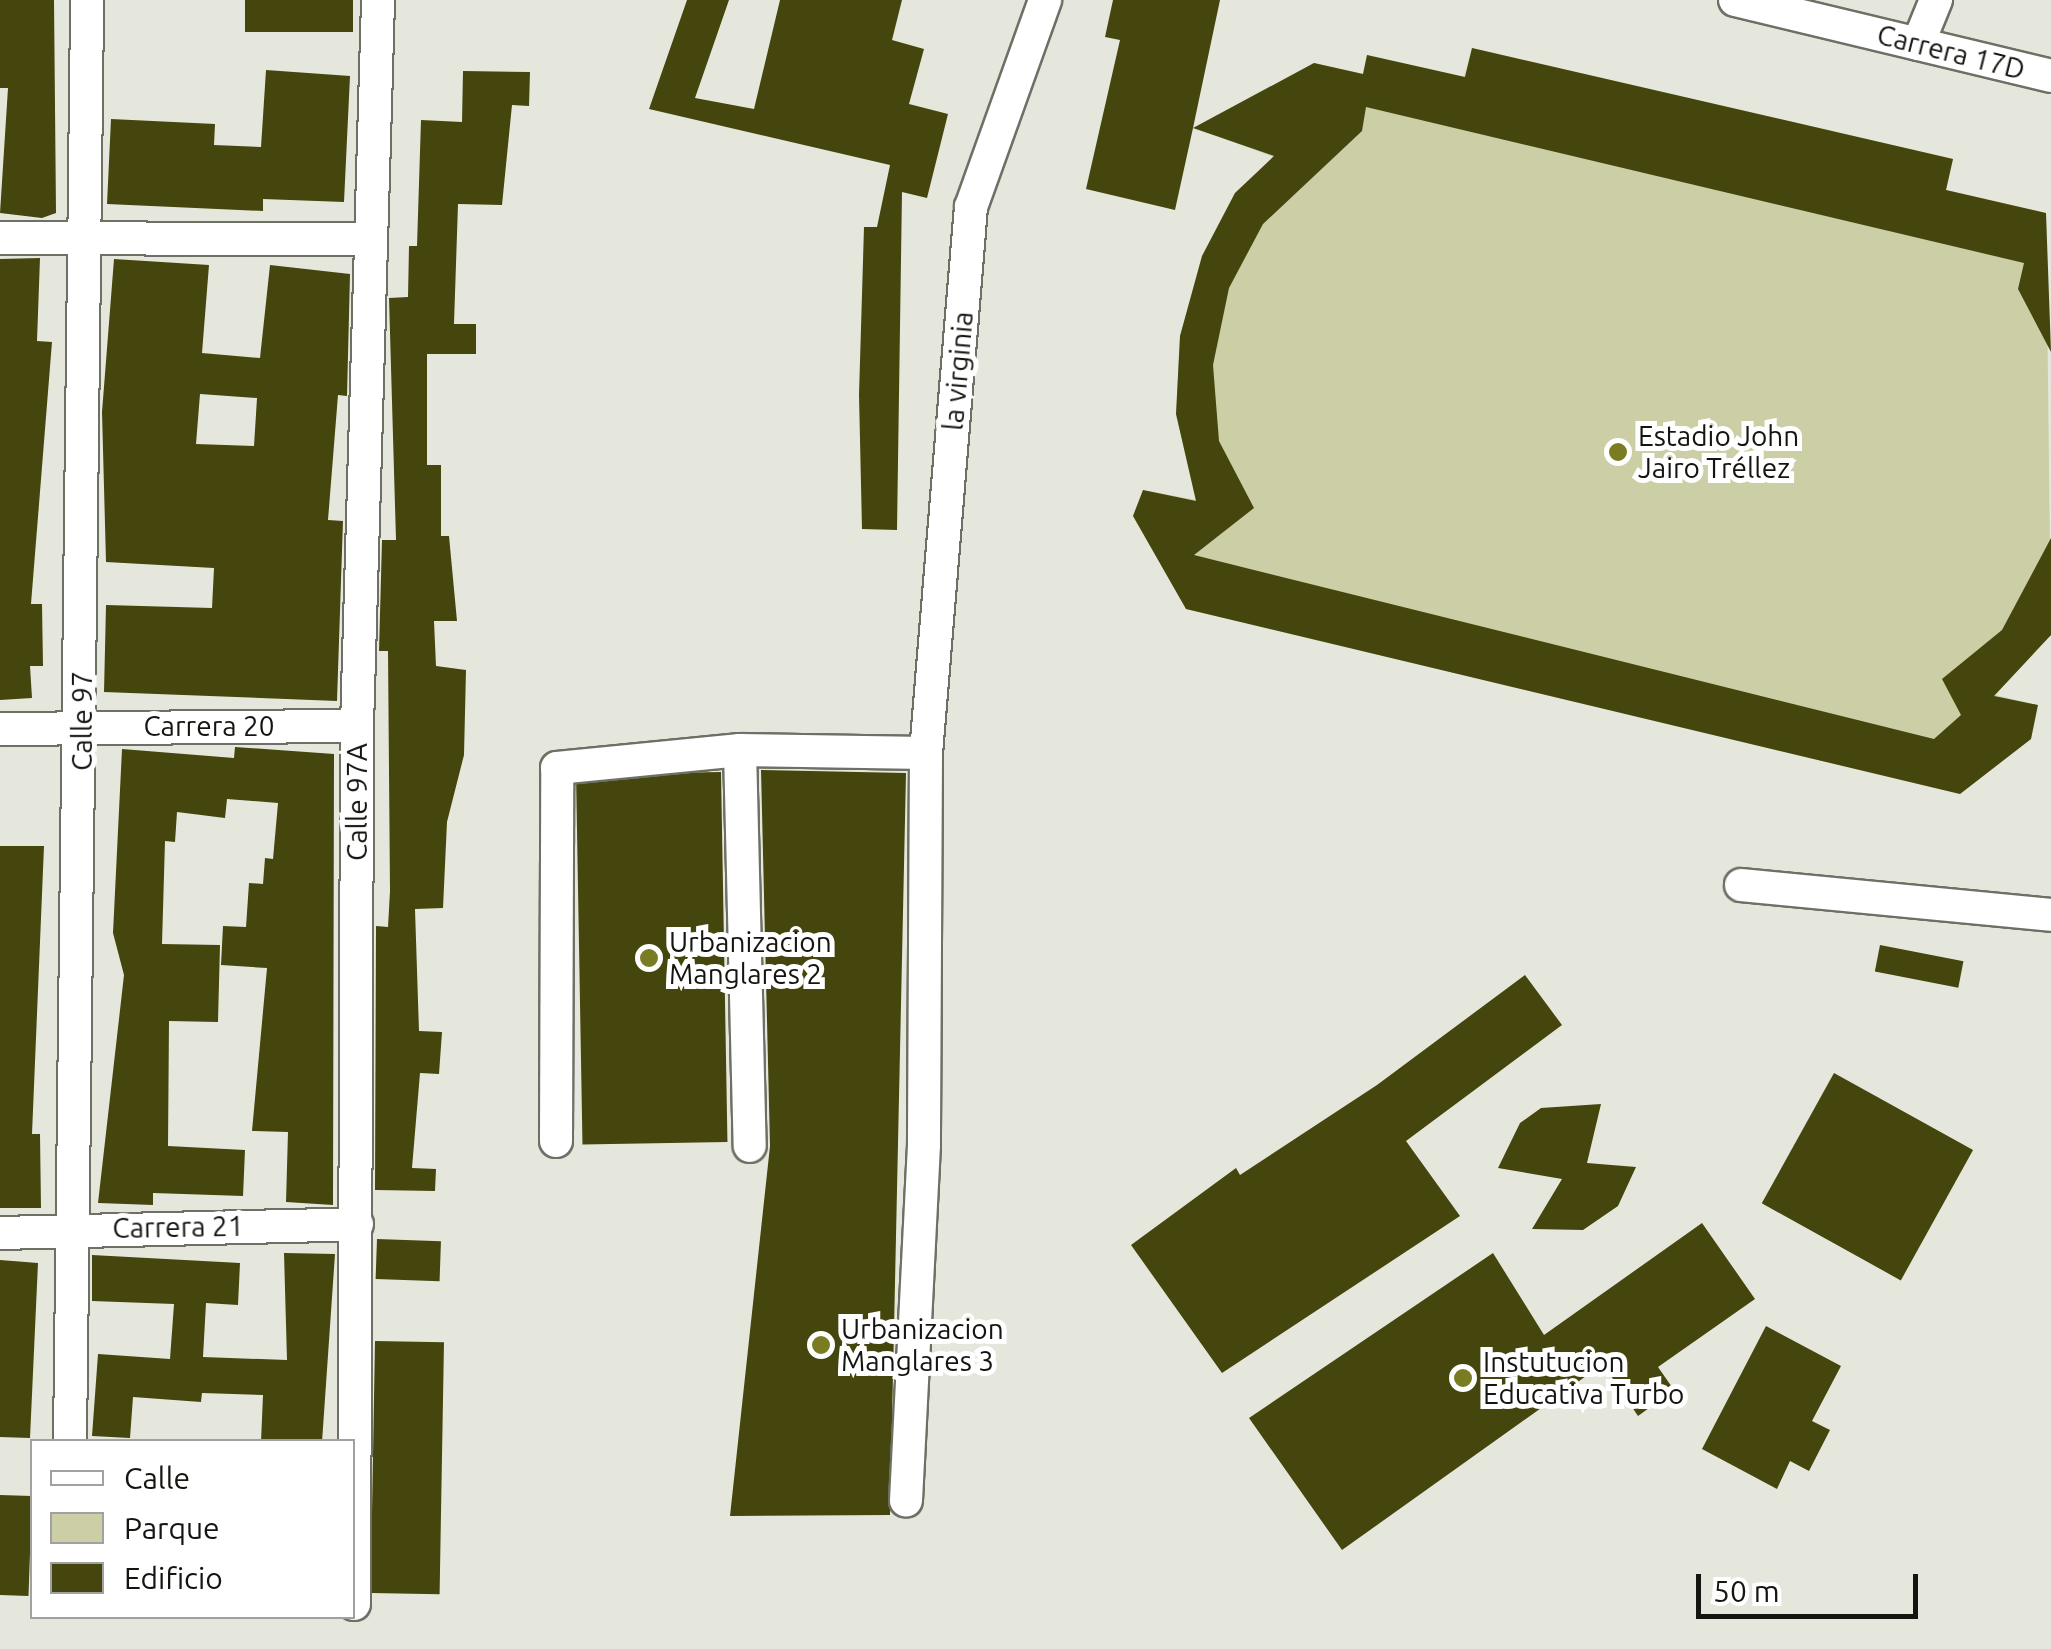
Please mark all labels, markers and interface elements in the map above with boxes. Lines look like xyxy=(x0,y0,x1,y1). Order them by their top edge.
street label: Carrera 17D xyxy=(1874,17,2028,87)
street label: la virginia xyxy=(936,310,980,432)
place label: Estadio John Jairo Tréllez xyxy=(1638,419,1799,485)
marker: Estadio John Jairo Tréllez xyxy=(1607,441,1629,463)
street label: Calle 97 xyxy=(65,671,99,771)
street label: Carrera 20 xyxy=(143,709,275,743)
street label: Calle 97A xyxy=(340,743,374,861)
place label: Urbanizacion Manglares 2 xyxy=(669,925,832,991)
marker: Urbanizacion Manglares 2 xyxy=(638,947,660,969)
street label: Carrera 21 xyxy=(112,1209,244,1245)
place label: Urbanizacion Manglares 3 xyxy=(841,1312,1004,1378)
marker: Urbanizacion Manglares 3 xyxy=(810,1334,832,1356)
place label: Instutucion Educativa Turbo xyxy=(1483,1345,1684,1411)
marker: Instutucion Educativa Turbo xyxy=(1452,1367,1474,1389)
legend xyxy=(30,1439,355,1619)
text: Calle xyxy=(124,1461,190,1495)
text: Parque xyxy=(124,1511,220,1545)
scale bar xyxy=(1701,1554,1924,1616)
text: Edificio xyxy=(124,1561,223,1595)
text: 50 m xyxy=(1713,1574,1780,1608)

